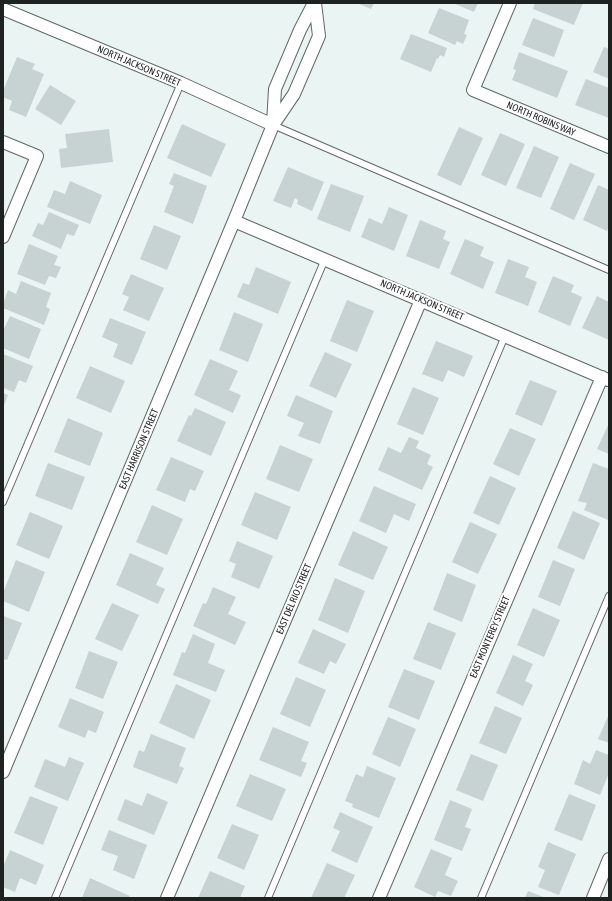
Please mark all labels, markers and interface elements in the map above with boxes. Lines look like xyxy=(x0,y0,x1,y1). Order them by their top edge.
street label: NORTH JACKSON STREET xyxy=(95,43,183,89)
street label: NORTH ROBINS WAY xyxy=(505,99,577,139)
street label: NORTH JACKSON STREET xyxy=(378,277,466,323)
street label: EAST HARRISON STREET xyxy=(117,407,161,491)
street label: EAST DEL RIO STREET xyxy=(274,562,314,636)
street label: EAST MONTEREY STREET xyxy=(467,594,513,680)

